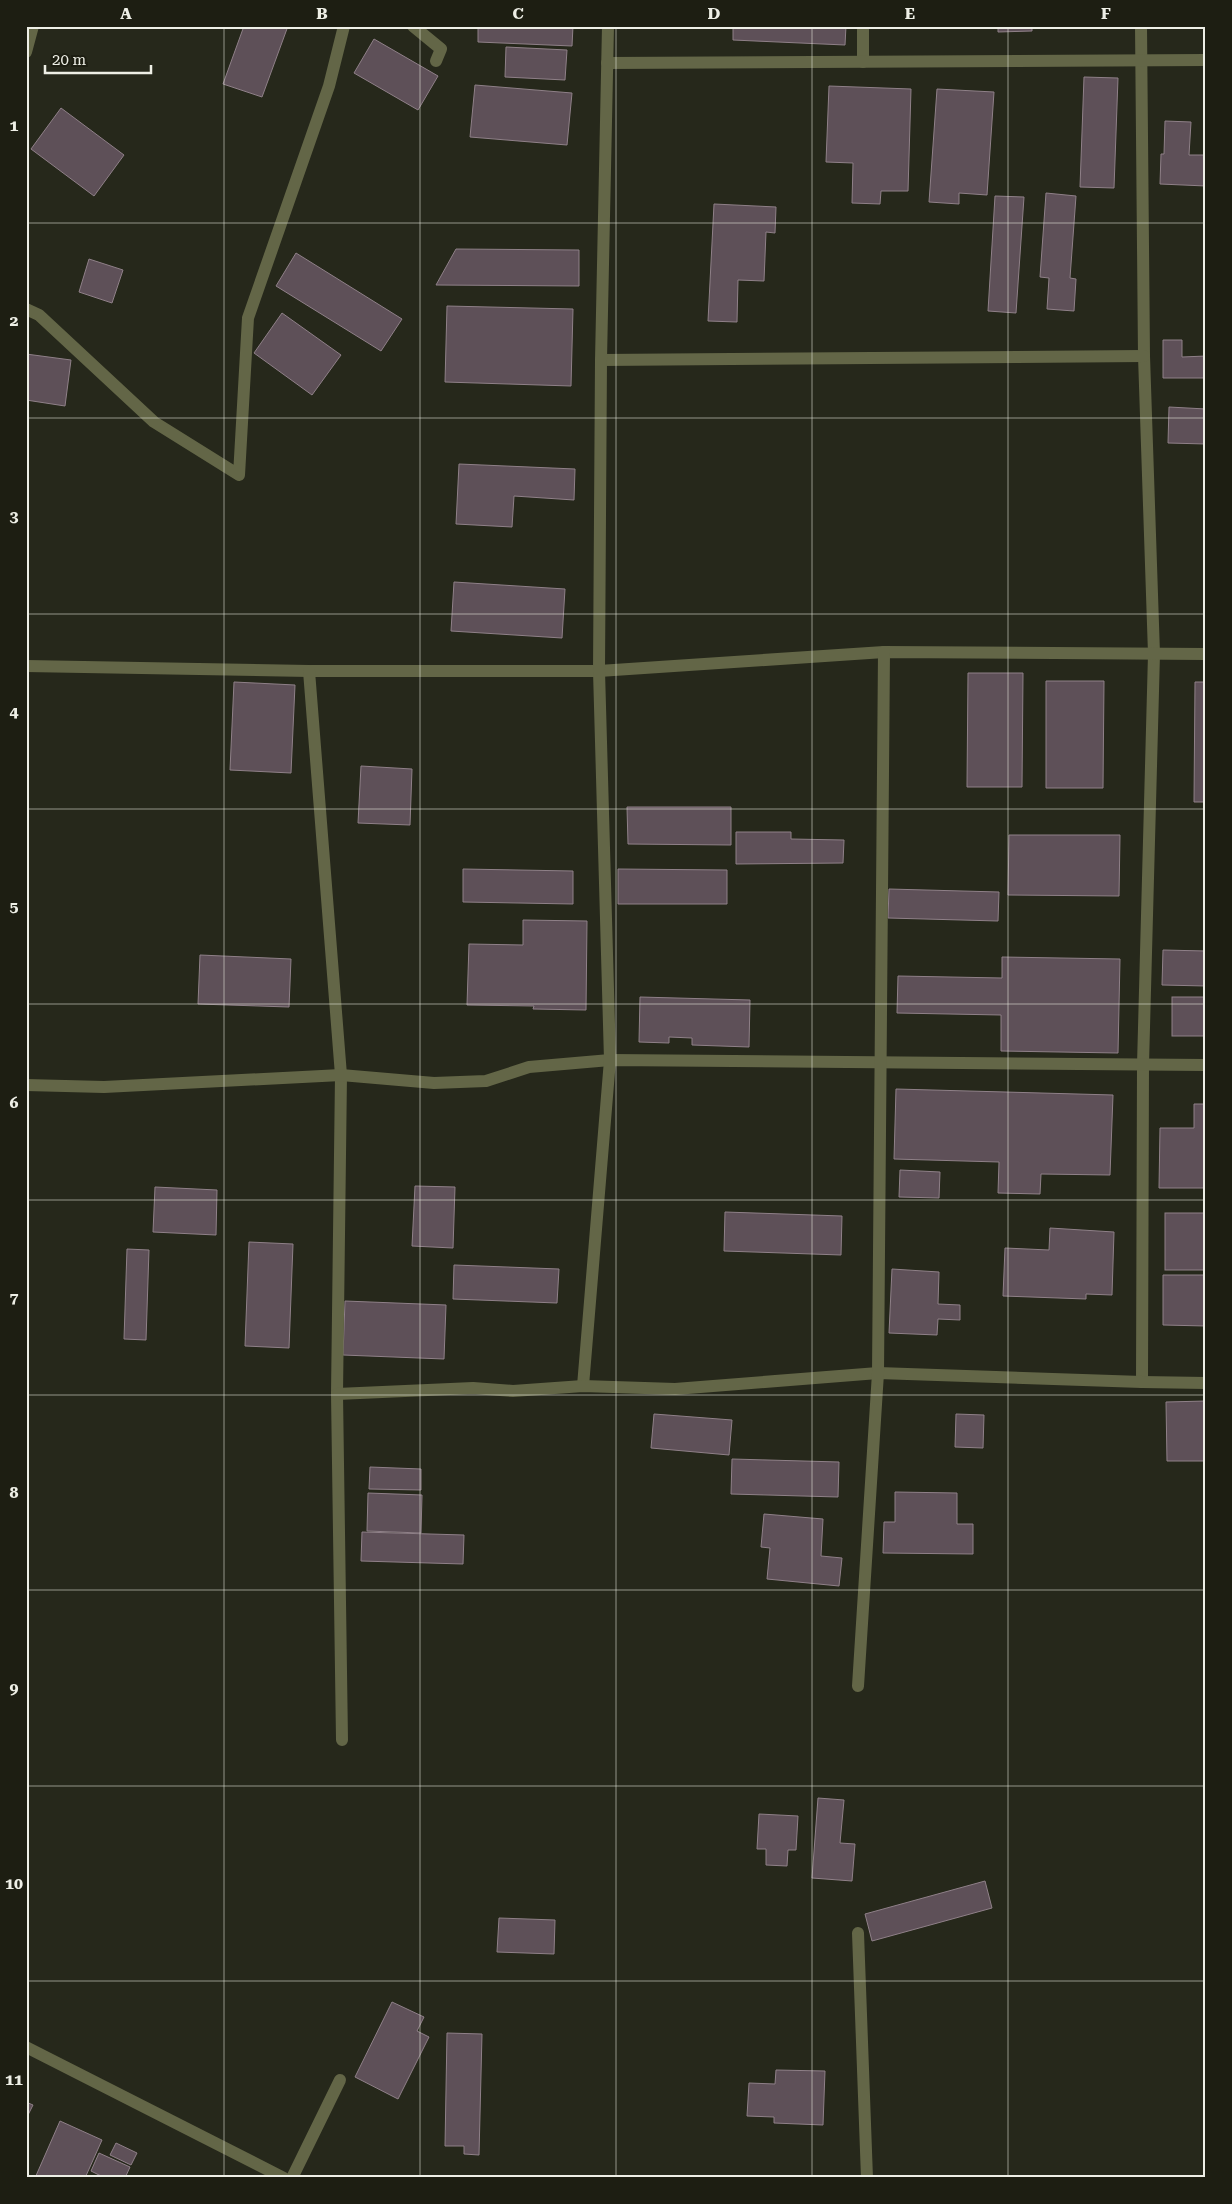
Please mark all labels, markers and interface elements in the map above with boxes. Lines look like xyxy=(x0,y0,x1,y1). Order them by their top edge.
text: A xyxy=(120,4,132,23)
text: B xyxy=(316,4,328,23)
text: C xyxy=(512,4,524,23)
text: D xyxy=(708,4,721,23)
text: E xyxy=(905,4,915,23)
text: F xyxy=(1101,4,1111,23)
scale bar xyxy=(45,42,151,74)
text: 20 m xyxy=(52,51,87,69)
text: 1 xyxy=(10,116,19,135)
text: 2 xyxy=(10,311,19,330)
text: 3 xyxy=(10,507,19,526)
text: 4 xyxy=(10,702,19,721)
text: 5 xyxy=(10,897,19,916)
text: 6 xyxy=(10,1093,19,1112)
text: 7 xyxy=(10,1288,19,1307)
text: 8 xyxy=(10,1483,19,1502)
text: 9 xyxy=(10,1679,19,1698)
text: 10 xyxy=(5,1874,23,1893)
text: 11 xyxy=(5,2070,23,2089)

